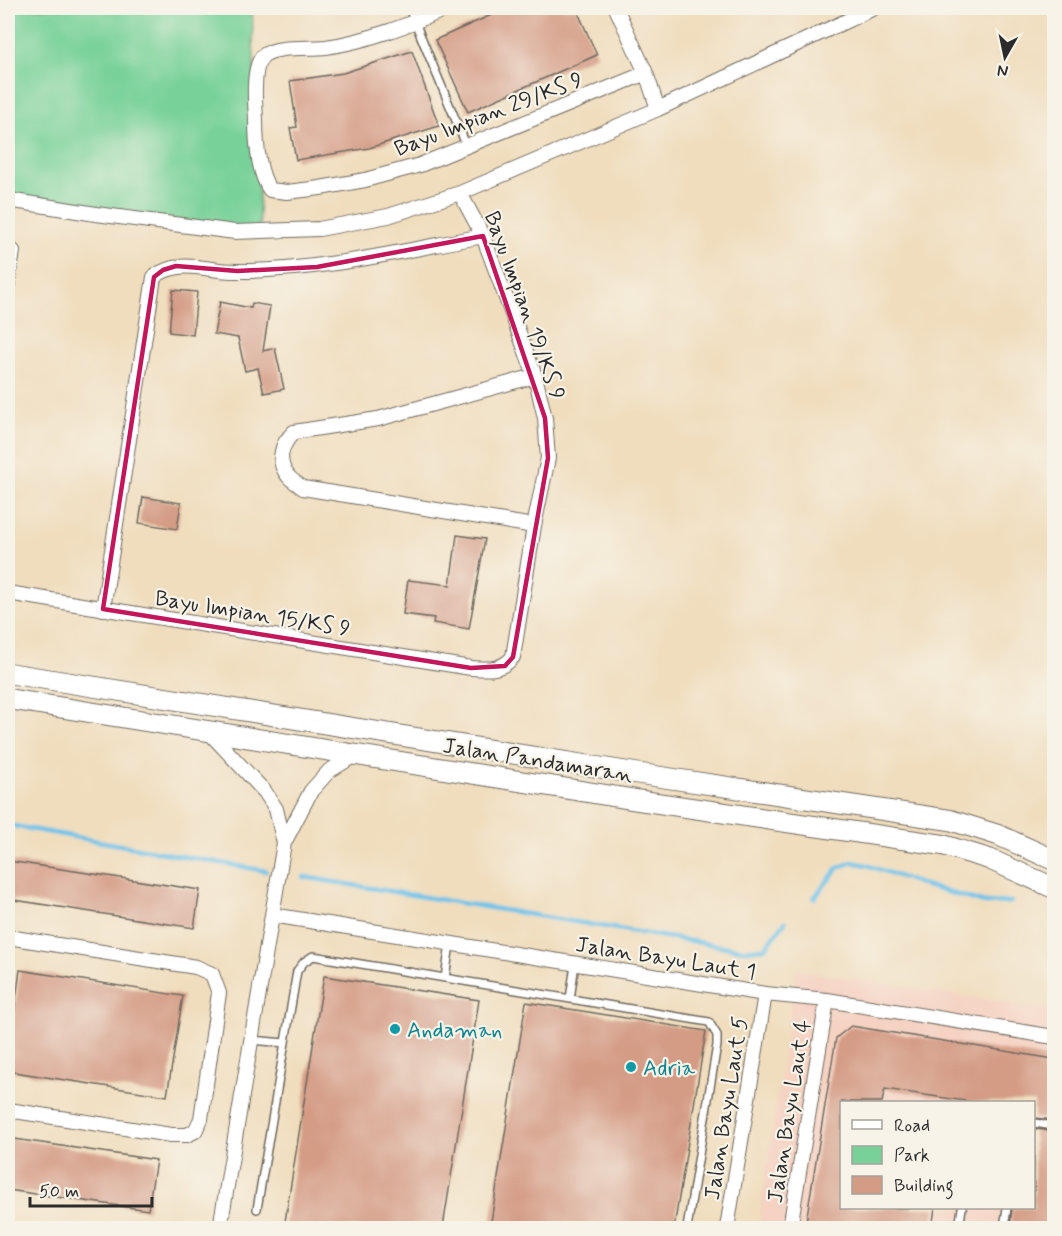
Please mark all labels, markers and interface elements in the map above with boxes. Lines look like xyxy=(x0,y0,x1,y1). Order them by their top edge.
north arrow xyxy=(975,27,1035,87)
text: N xyxy=(996,59,1010,82)
street label: Bayu Impian 29/KS 9 xyxy=(391,66,587,164)
street label: Bayu Impian 19/KS 9 xyxy=(477,208,571,404)
street label: Bayu Impian 15/KS 9 xyxy=(153,585,352,643)
street label: Jalan Pandamaran xyxy=(441,732,635,790)
street label: Jalan Bayu Laut 1 xyxy=(574,931,758,987)
street label: Jalan Bayu Laut 5 xyxy=(699,1015,755,1202)
place label: Andaman xyxy=(407,1017,502,1045)
street label: Jalan Bayu Laut 4 xyxy=(762,1018,818,1205)
marker: Andaman xyxy=(388,1022,402,1036)
place label: Adria xyxy=(643,1055,696,1083)
marker: Adria xyxy=(624,1060,638,1074)
legend xyxy=(840,1101,1035,1209)
text: Road xyxy=(894,1114,930,1138)
text: Park xyxy=(894,1144,930,1168)
scale bar xyxy=(30,1170,152,1208)
text: Building xyxy=(894,1174,954,1200)
text: 50 m xyxy=(39,1180,79,1204)

